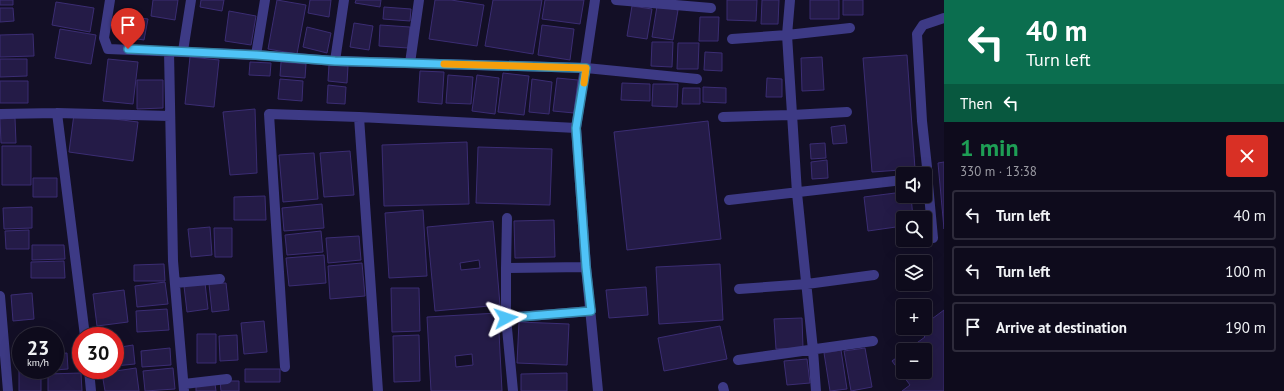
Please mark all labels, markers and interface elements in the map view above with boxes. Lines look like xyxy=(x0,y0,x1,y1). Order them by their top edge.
pin xyxy=(111,8,145,49)
text: 40 m xyxy=(1026,12,1087,49)
icon: arrive xyxy=(117,14,139,36)
icon: left xyxy=(960,16,1012,68)
text: Turn left xyxy=(1026,48,1091,71)
icon: left xyxy=(1000,92,1022,114)
text: Then xyxy=(960,94,992,113)
text: 1 min xyxy=(960,132,1019,163)
button: close xyxy=(1226,135,1268,177)
text: 330 m · 13:38 xyxy=(960,163,1037,180)
map controls xyxy=(896,167,932,379)
button: sound xyxy=(896,167,932,203)
icon: left xyxy=(962,204,984,226)
text: Turn left xyxy=(996,206,1050,225)
text: 40 m xyxy=(1233,206,1266,225)
button: search xyxy=(896,211,932,247)
button: layers xyxy=(896,255,932,291)
icon: left xyxy=(962,260,984,282)
text: Turn left xyxy=(996,262,1050,281)
text: 100 m xyxy=(1225,262,1266,281)
position arrow xyxy=(485,297,527,339)
button: + xyxy=(896,299,932,335)
icon: arrive xyxy=(962,316,984,338)
text: Arrive at destination xyxy=(996,318,1127,337)
text: 190 m xyxy=(1225,318,1266,337)
speed limit sign: 30 xyxy=(72,327,124,379)
text: 23 xyxy=(27,335,49,361)
button: − xyxy=(896,343,932,379)
text: km/h xyxy=(27,356,49,369)

